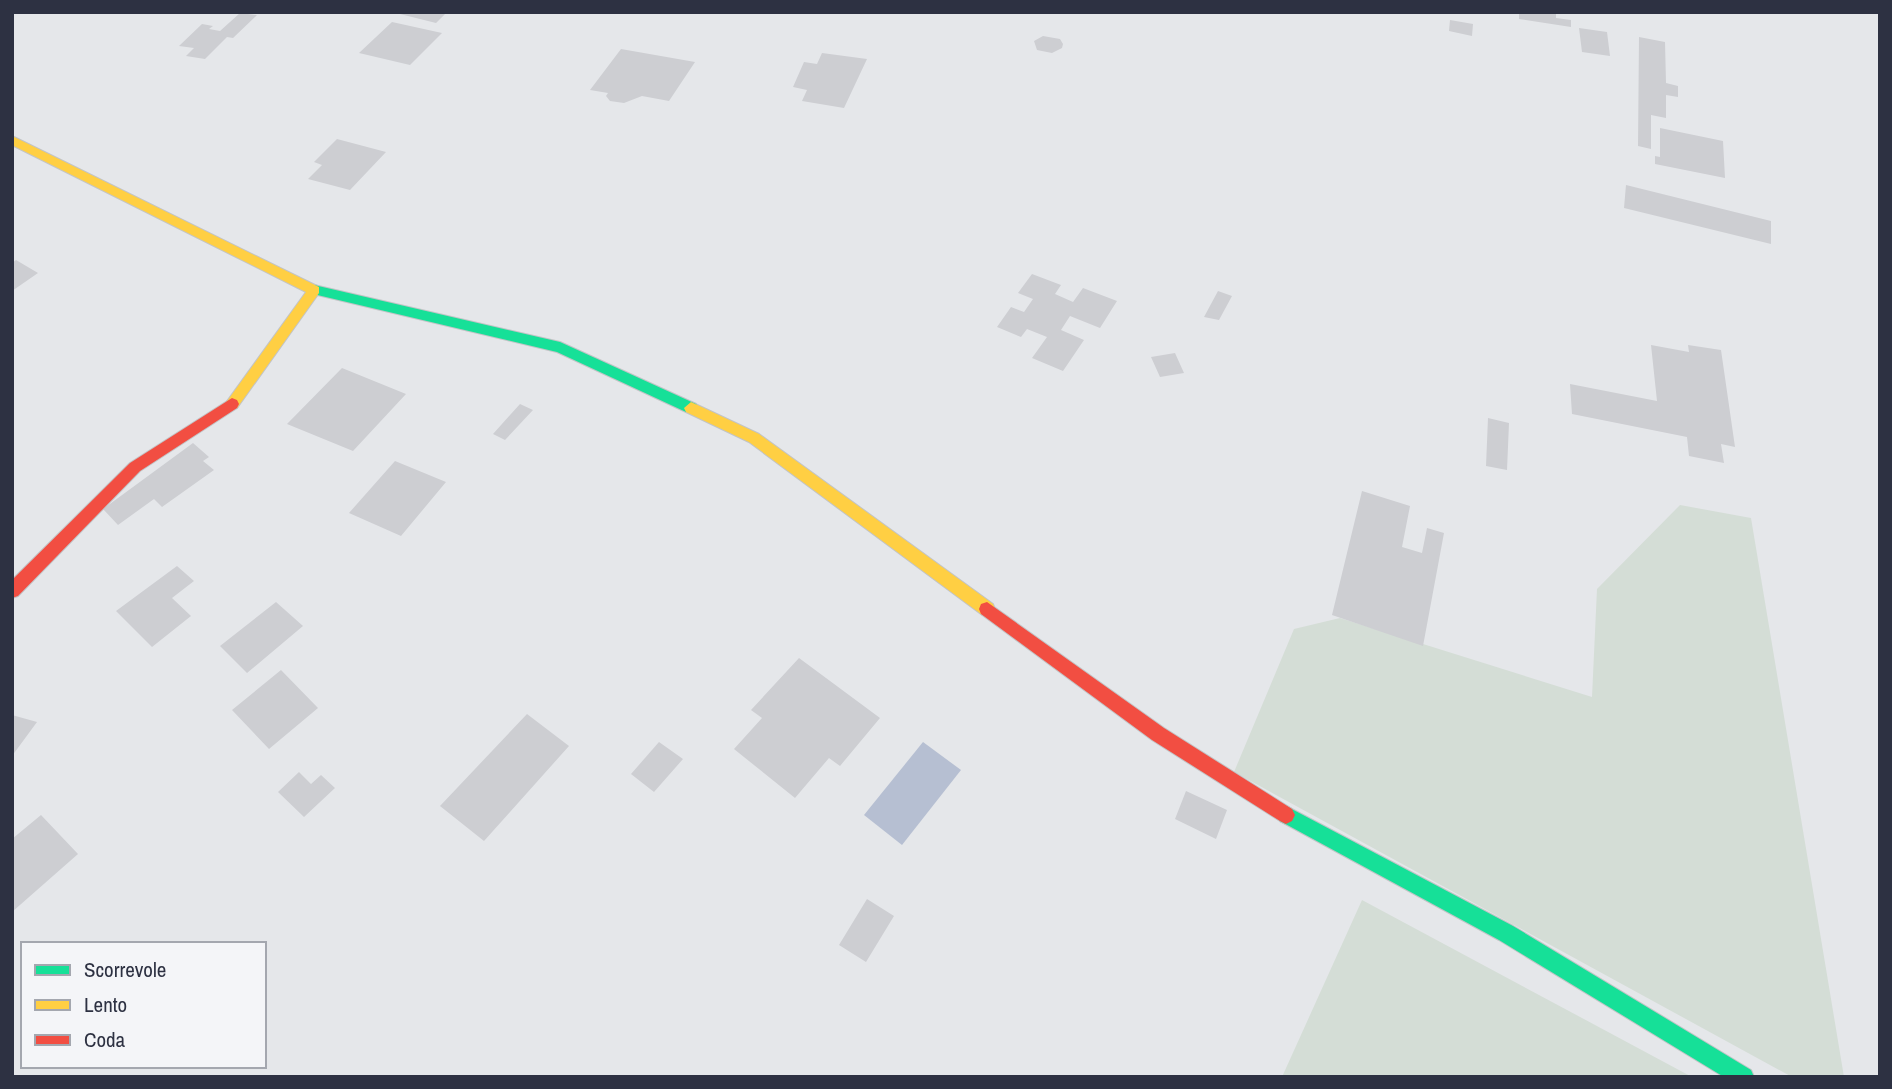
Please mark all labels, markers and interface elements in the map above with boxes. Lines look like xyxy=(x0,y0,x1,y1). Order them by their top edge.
legend xyxy=(21,942,266,1068)
text: Scorrevole xyxy=(84,955,166,984)
text: Lento xyxy=(84,990,127,1019)
text: Coda xyxy=(84,1025,126,1054)

